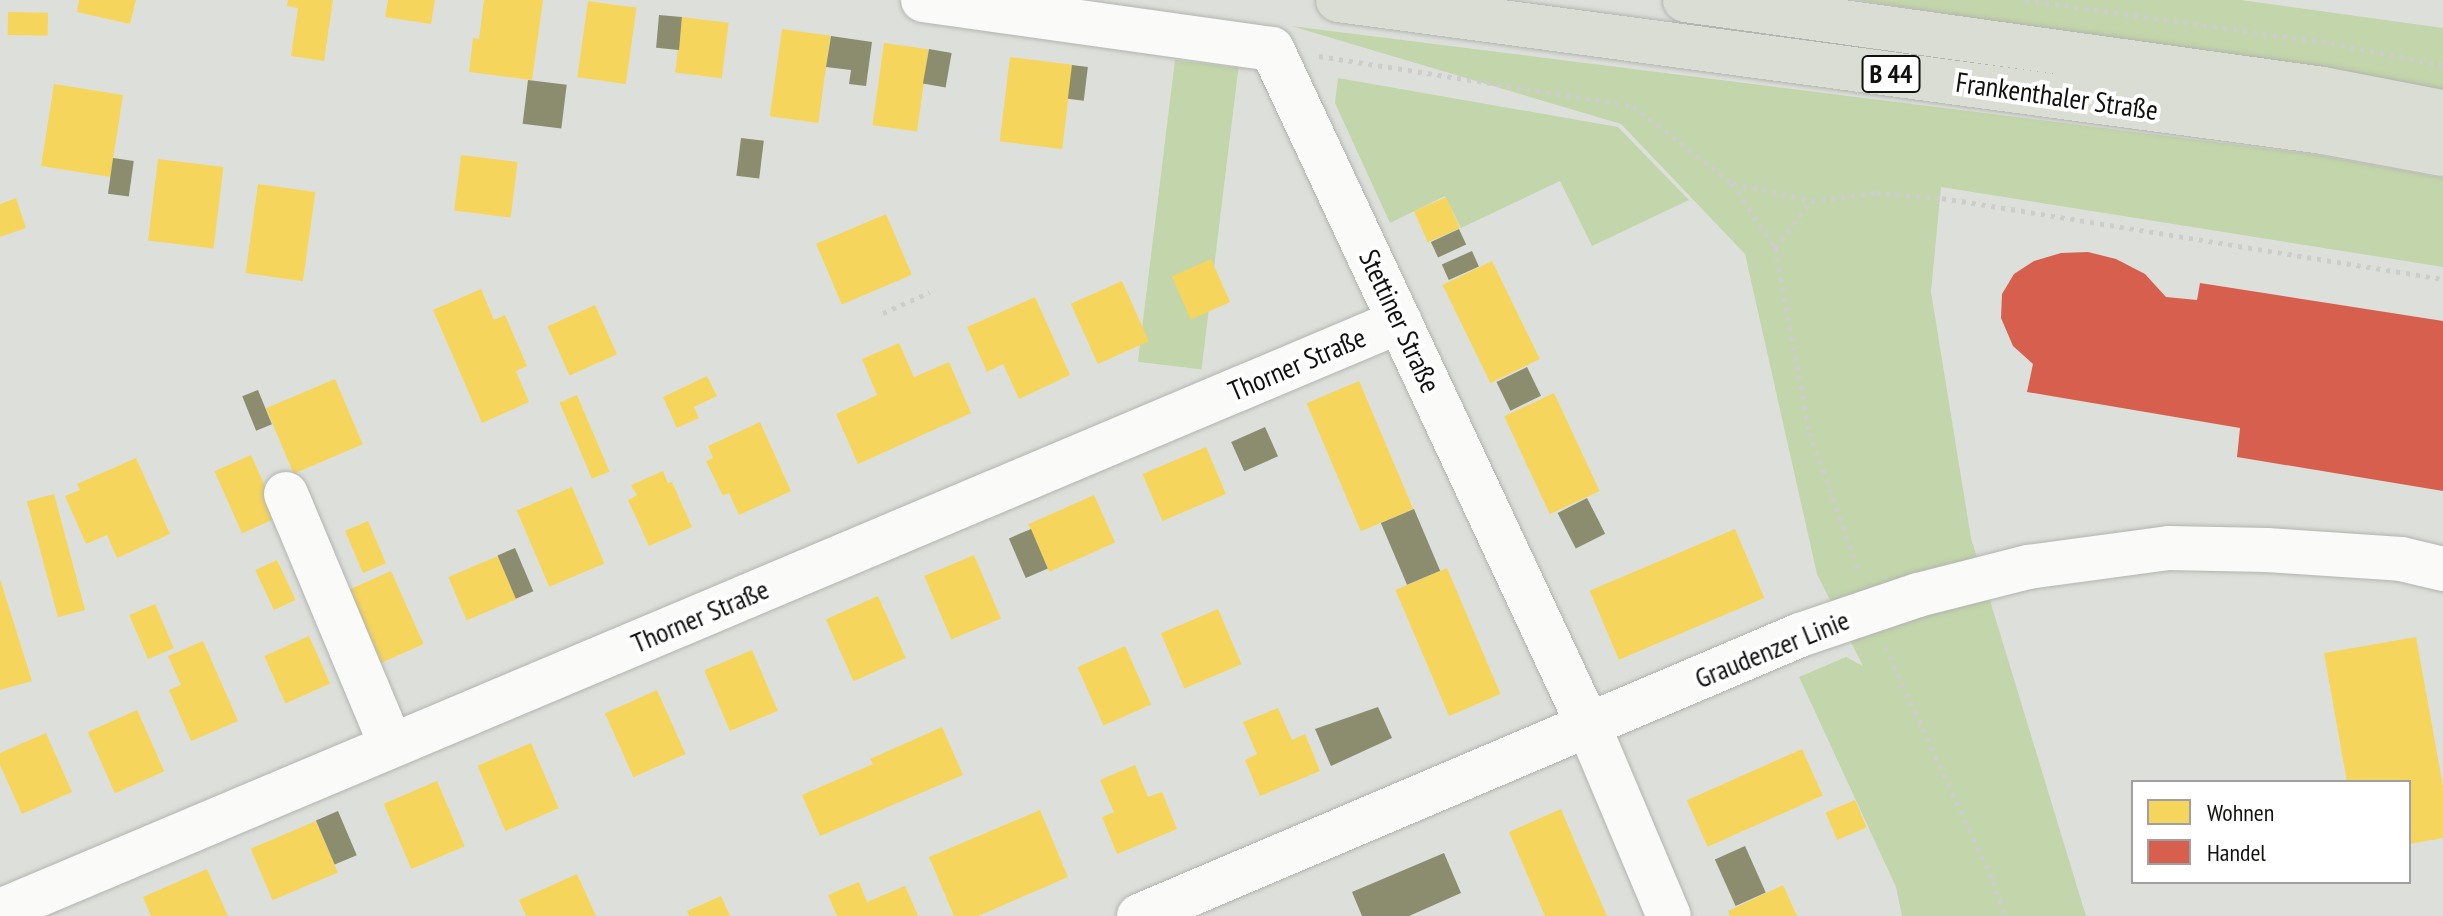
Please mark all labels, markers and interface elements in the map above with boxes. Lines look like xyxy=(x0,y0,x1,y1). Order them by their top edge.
road number: B 44 xyxy=(1861,52,1921,96)
street label: Frankenthaler Straße xyxy=(1954,65,2160,127)
street label: Stettiner Straße xyxy=(1352,244,1448,398)
street label: Thorner Straße xyxy=(1223,320,1371,408)
street label: Thorner Straße xyxy=(626,572,774,660)
street label: Graudenzer Linie xyxy=(1690,603,1854,695)
legend xyxy=(2131,780,2411,884)
text: Wohnen xyxy=(2207,797,2274,828)
text: Handel xyxy=(2207,837,2266,868)

